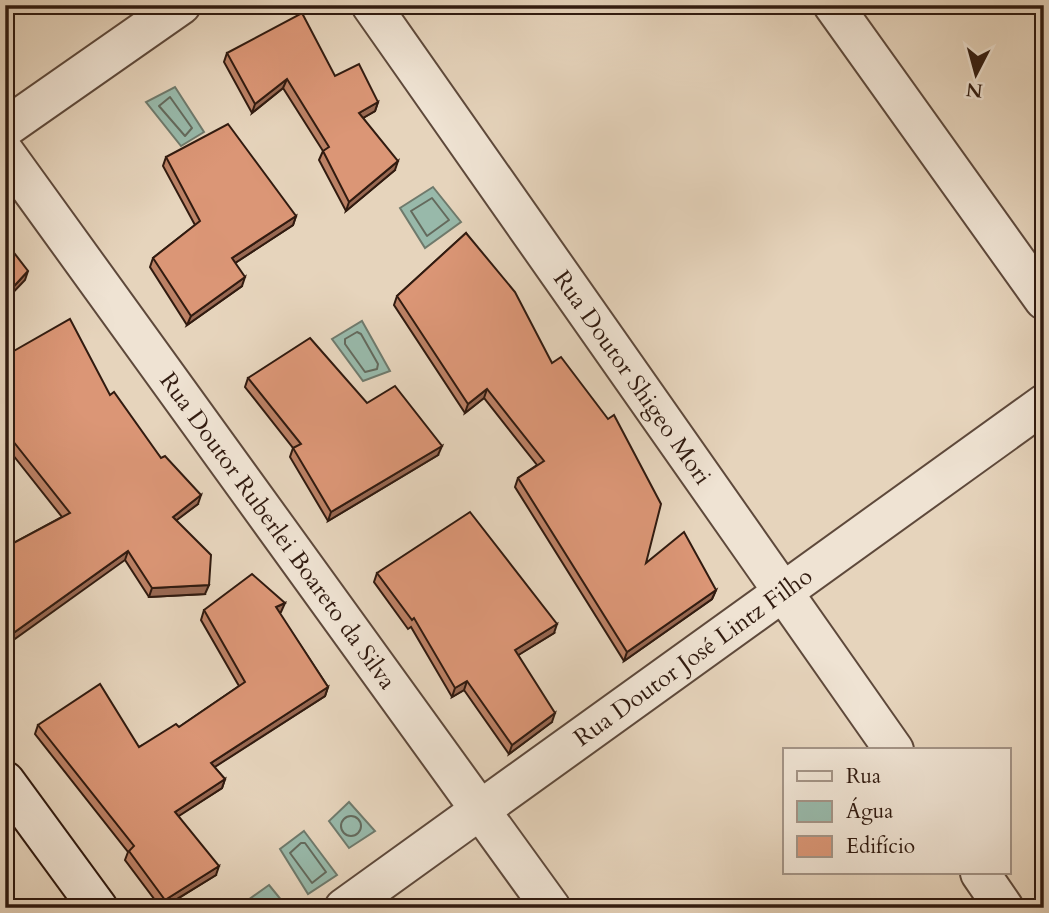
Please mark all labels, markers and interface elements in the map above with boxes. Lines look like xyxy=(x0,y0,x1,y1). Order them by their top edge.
north arrow xyxy=(940,38,1010,108)
text: N xyxy=(964,76,984,104)
street label: Rua Doutor Shigeo Mori xyxy=(545,264,719,492)
street label: Rua Doutor Ruberlei Boareto da Silva xyxy=(152,366,404,697)
street label: Rua Doutor José Lintz Filho xyxy=(567,560,819,754)
legend xyxy=(783,748,1010,874)
text: Rua xyxy=(846,762,881,791)
text: Água xyxy=(846,797,893,826)
text: Edifício xyxy=(846,832,915,861)

